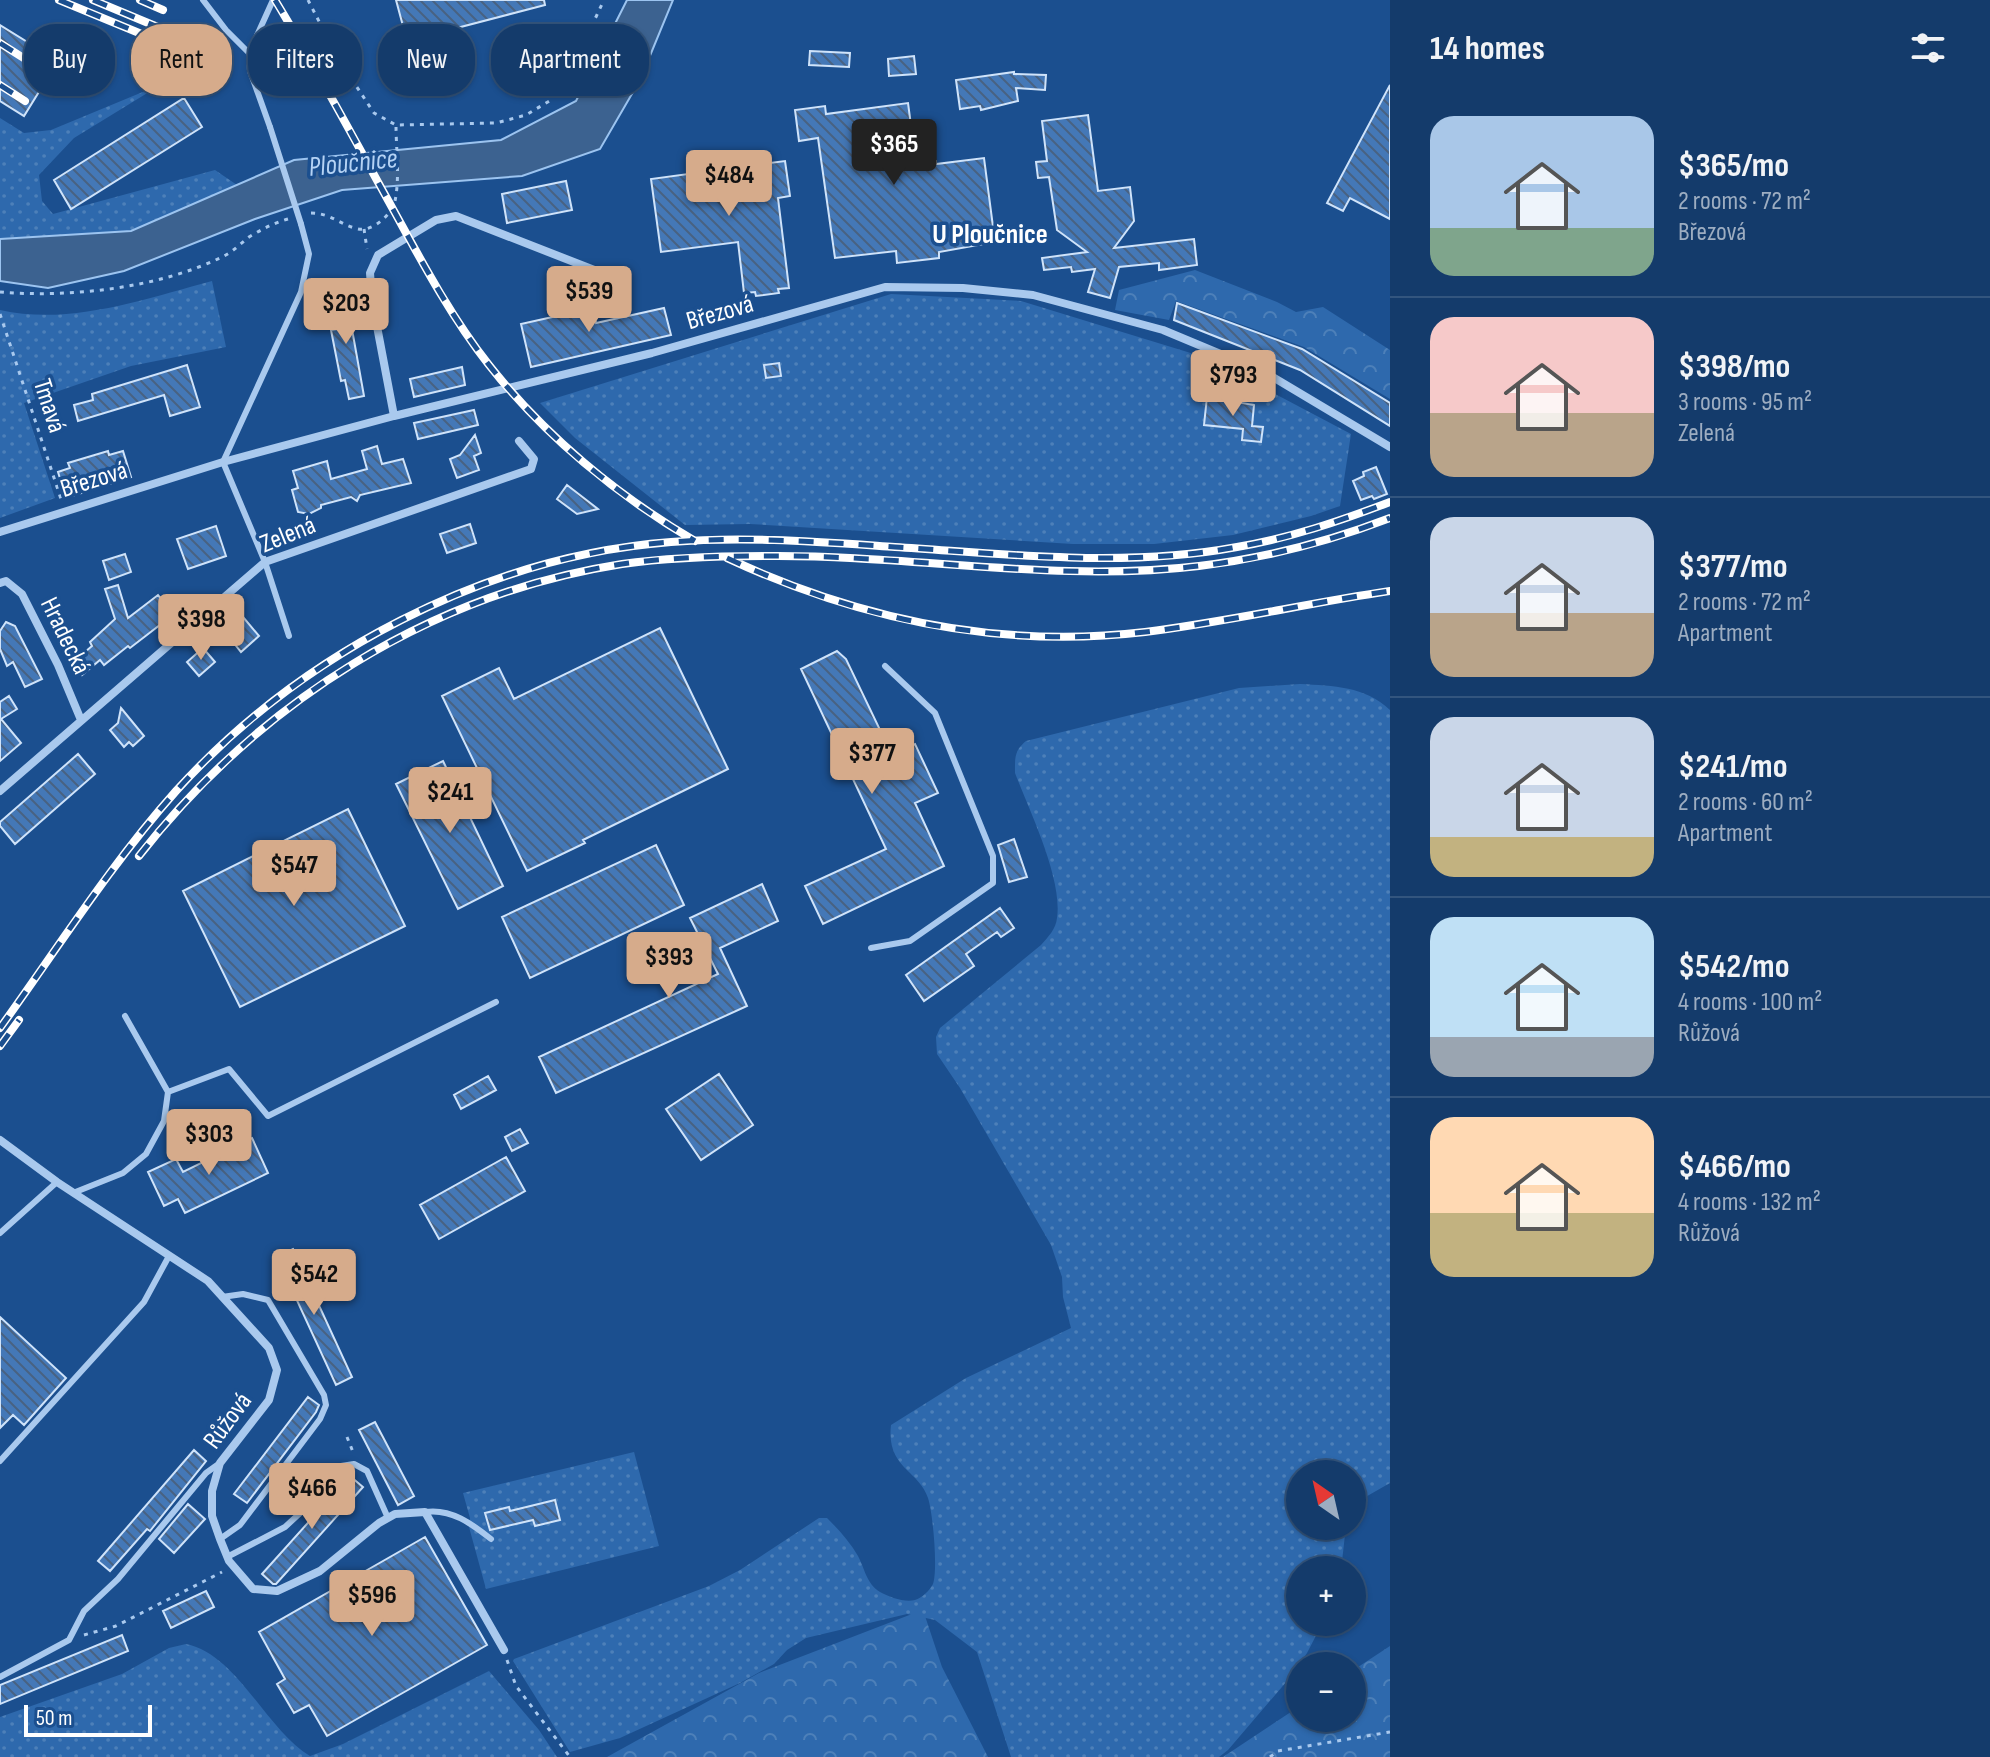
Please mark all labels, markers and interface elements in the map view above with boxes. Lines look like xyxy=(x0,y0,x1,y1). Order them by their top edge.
chip: Buy xyxy=(24,24,115,96)
chip: Rent xyxy=(131,24,232,96)
chip: Filters xyxy=(248,24,362,96)
chip: New xyxy=(378,24,475,96)
chip: Apartment xyxy=(491,24,649,96)
icon: filters xyxy=(1906,26,1950,70)
text: 14 homes xyxy=(1430,28,1545,69)
pin: $365 xyxy=(847,119,941,187)
text: $365 xyxy=(870,129,918,160)
water label: Ploučnice xyxy=(307,142,399,184)
text: $365/mo xyxy=(1678,145,1789,186)
icon: home xyxy=(1494,148,1590,244)
pin: $484 xyxy=(682,150,776,218)
text: $484 xyxy=(704,160,754,191)
text: 2 rooms · 72 m² xyxy=(1678,186,1811,217)
text: Březová xyxy=(1678,217,1746,248)
district label: U Ploučnice xyxy=(932,218,1048,251)
pin: $539 xyxy=(542,266,636,334)
text: $539 xyxy=(565,276,613,307)
pin: $203 xyxy=(299,278,393,346)
text: $203 xyxy=(322,288,370,319)
street label: Březová xyxy=(683,289,757,337)
text: $398/mo xyxy=(1678,346,1790,387)
icon: home xyxy=(1494,349,1590,445)
pin: $793 xyxy=(1186,350,1280,418)
text: $793 xyxy=(1209,360,1257,391)
street label: Tmavá xyxy=(26,375,72,437)
text: 3 rooms · 95 m² xyxy=(1678,387,1812,418)
text: Zelená xyxy=(1678,418,1735,449)
street label: Březová xyxy=(57,455,131,505)
street label: Zelená xyxy=(256,510,320,560)
text: $377/mo xyxy=(1678,546,1788,587)
icon: home xyxy=(1494,549,1590,645)
text: 2 rooms · 72 m² xyxy=(1678,587,1811,618)
street label: Hradecká xyxy=(33,592,97,680)
pin: $398 xyxy=(154,594,248,662)
text: $398 xyxy=(176,604,226,635)
text: Apartment xyxy=(1678,618,1772,649)
pin: $377 xyxy=(825,728,919,796)
text: $377 xyxy=(848,738,896,769)
text: $241/mo xyxy=(1678,746,1788,787)
icon: home xyxy=(1494,749,1590,845)
pin: $241 xyxy=(403,767,497,835)
text: $241 xyxy=(427,777,473,808)
text: 2 rooms · 60 m² xyxy=(1678,787,1813,818)
text: Apartment xyxy=(1678,818,1772,849)
pin: $547 xyxy=(247,840,341,908)
text: $547 xyxy=(270,850,318,881)
pin: $393 xyxy=(622,932,716,1000)
text: $393 xyxy=(645,942,693,973)
text: $542/mo xyxy=(1678,946,1790,987)
icon: home xyxy=(1494,949,1590,1045)
text: 4 rooms · 100 m² xyxy=(1678,987,1822,1018)
text: Růžová xyxy=(1678,1018,1740,1049)
pin: $303 xyxy=(162,1109,256,1177)
text: $303 xyxy=(185,1119,234,1150)
text: $466/mo xyxy=(1678,1146,1791,1187)
icon: home xyxy=(1494,1149,1590,1245)
text: 4 rooms · 132 m² xyxy=(1678,1187,1821,1218)
text: Růžová xyxy=(1678,1218,1740,1249)
pin: $542 xyxy=(267,1249,361,1317)
text: $542 xyxy=(290,1259,338,1290)
street label: Růžová xyxy=(197,1387,259,1455)
north arrow xyxy=(1286,1460,1366,1540)
map controls xyxy=(1286,1460,1366,1732)
pin: $466 xyxy=(265,1463,359,1531)
text: $466 xyxy=(287,1473,337,1504)
button: + xyxy=(1286,1556,1366,1636)
pin: $596 xyxy=(325,1570,419,1638)
text: $596 xyxy=(347,1580,397,1611)
button: − xyxy=(1286,1652,1366,1732)
scale bar xyxy=(24,1701,152,1737)
text: 50 m xyxy=(36,1705,72,1732)

